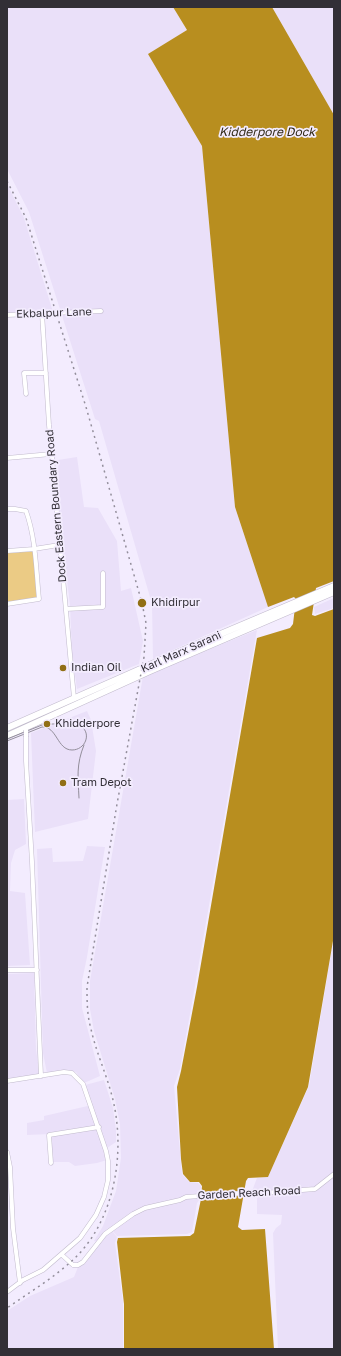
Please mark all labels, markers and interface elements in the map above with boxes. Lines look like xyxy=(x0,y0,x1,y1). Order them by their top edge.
water label: Kidderpore Dock xyxy=(219,125,315,139)
street label: Ekbalpur Lane xyxy=(16,305,92,321)
street label: Dock Eastern Boundary Road xyxy=(43,429,69,583)
place label: Khidirpur xyxy=(151,596,200,610)
marker: Khidirpur xyxy=(136,597,148,609)
street label: Karl Marx Sarani xyxy=(139,628,223,676)
place label: Indian Oil xyxy=(71,661,121,675)
marker: Indian Oil xyxy=(58,663,68,673)
place label: Khidderpore xyxy=(55,717,120,731)
marker: Khidderpore xyxy=(42,719,52,729)
place label: Tram Depot xyxy=(71,776,132,790)
marker: Tram Depot xyxy=(58,778,68,788)
street label: Garden Reach Road xyxy=(197,1184,301,1202)

